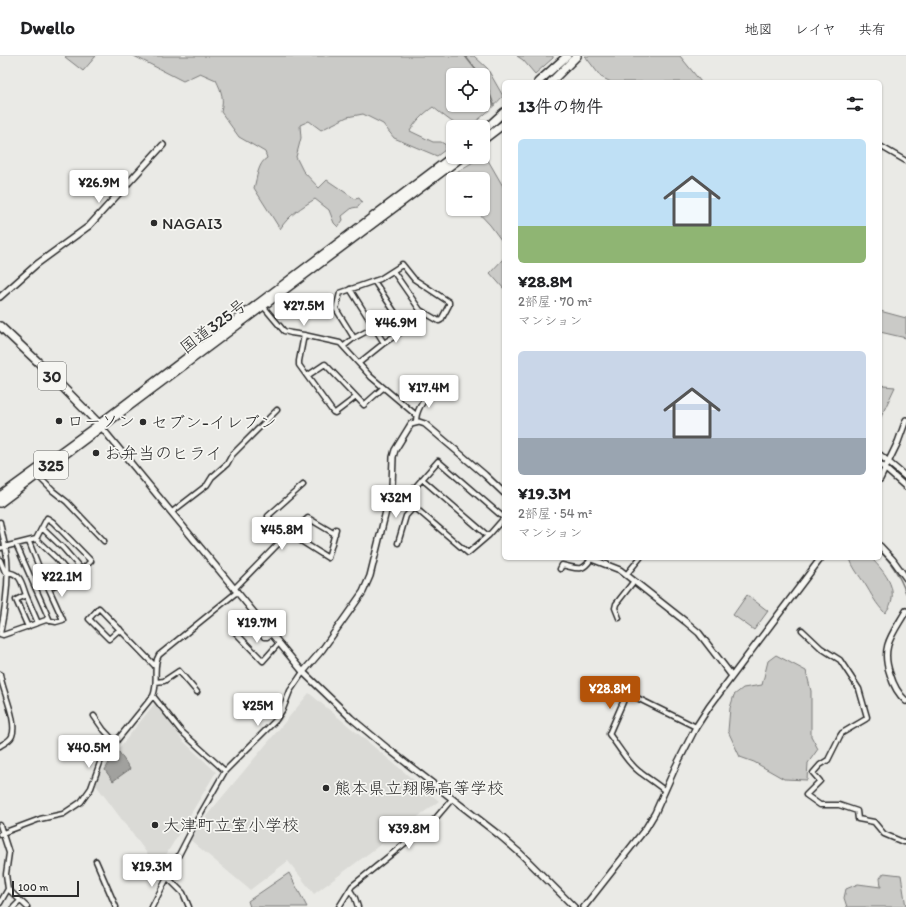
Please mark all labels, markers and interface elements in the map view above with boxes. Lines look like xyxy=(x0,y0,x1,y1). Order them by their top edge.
text: Dwello xyxy=(20,16,75,39)
text: 地図 xyxy=(745,21,773,38)
text: レイヤ xyxy=(795,21,836,38)
text: 共有 xyxy=(858,21,886,38)
map controls xyxy=(446,68,490,216)
button: locate xyxy=(446,68,490,112)
icon: filters xyxy=(844,93,866,115)
text: 13件の物件 xyxy=(518,96,603,116)
button: + xyxy=(446,120,490,164)
icon: home xyxy=(656,165,728,237)
pin: ¥26.9M xyxy=(66,170,132,204)
button: − xyxy=(446,172,490,216)
text: ¥26.9M xyxy=(78,175,120,190)
place label: NAGAI3 xyxy=(162,213,223,233)
marker: NAGAI3 xyxy=(149,218,159,228)
text: ¥28.8M xyxy=(518,271,573,291)
pin: ¥27.5M xyxy=(271,293,337,327)
text: 2部屋 · 70 m² xyxy=(518,294,592,309)
street label: 国道325号 xyxy=(176,295,250,357)
text: ¥27.5M xyxy=(284,298,324,313)
pin: ¥46.9M xyxy=(363,310,429,344)
text: マンション xyxy=(518,313,582,328)
text: ¥46.9M xyxy=(375,315,417,330)
road number: 30 xyxy=(38,362,66,390)
pin: ¥17.4M xyxy=(396,375,462,409)
icon: home xyxy=(656,377,728,449)
text: ¥17.4M xyxy=(409,380,450,395)
place label: ローソン xyxy=(67,411,135,431)
place label: セブン-イレブン xyxy=(151,412,277,432)
marker: ローソン xyxy=(54,416,64,426)
marker: セブン-イレブン xyxy=(138,417,148,427)
place label: お弁当のヒライ xyxy=(104,443,222,463)
marker: お弁当のヒライ xyxy=(91,448,101,458)
road number: 325 xyxy=(34,451,68,479)
text: ¥19.3M xyxy=(518,483,571,503)
pin: ¥32M xyxy=(372,485,420,519)
text: ¥32M xyxy=(380,490,412,505)
text: 2部屋 · 54 m² xyxy=(518,506,592,521)
pin: ¥45.8M xyxy=(249,517,315,551)
text: ¥45.8M xyxy=(261,522,303,537)
text: マンション xyxy=(518,525,582,540)
pin: ¥22.1M xyxy=(29,564,95,598)
text: ¥22.1M xyxy=(42,569,82,584)
pin: ¥19.7M xyxy=(224,610,290,644)
text: ¥19.7M xyxy=(237,615,277,630)
pin: ¥28.8M xyxy=(577,676,643,710)
text: ¥28.8M xyxy=(589,681,631,696)
pin: ¥25M xyxy=(234,693,282,727)
text: ¥25M xyxy=(242,698,274,713)
pin: ¥40.5M xyxy=(56,735,122,769)
text: ¥40.5M xyxy=(67,740,111,755)
place label: 熊本県立翔陽高等学校 xyxy=(334,778,504,798)
marker: 熊本県立翔陽高等学校 xyxy=(321,783,331,793)
place label: 大津町立室小学校 xyxy=(163,815,299,835)
pin: ¥39.8M xyxy=(376,816,442,850)
marker: 大津町立室小学校 xyxy=(150,820,160,830)
text: ¥39.8M xyxy=(388,821,430,836)
pin: ¥19.3M xyxy=(119,854,185,888)
text: ¥19.3M xyxy=(132,859,172,874)
scale bar xyxy=(12,879,79,898)
text: 100 m xyxy=(18,881,48,894)

